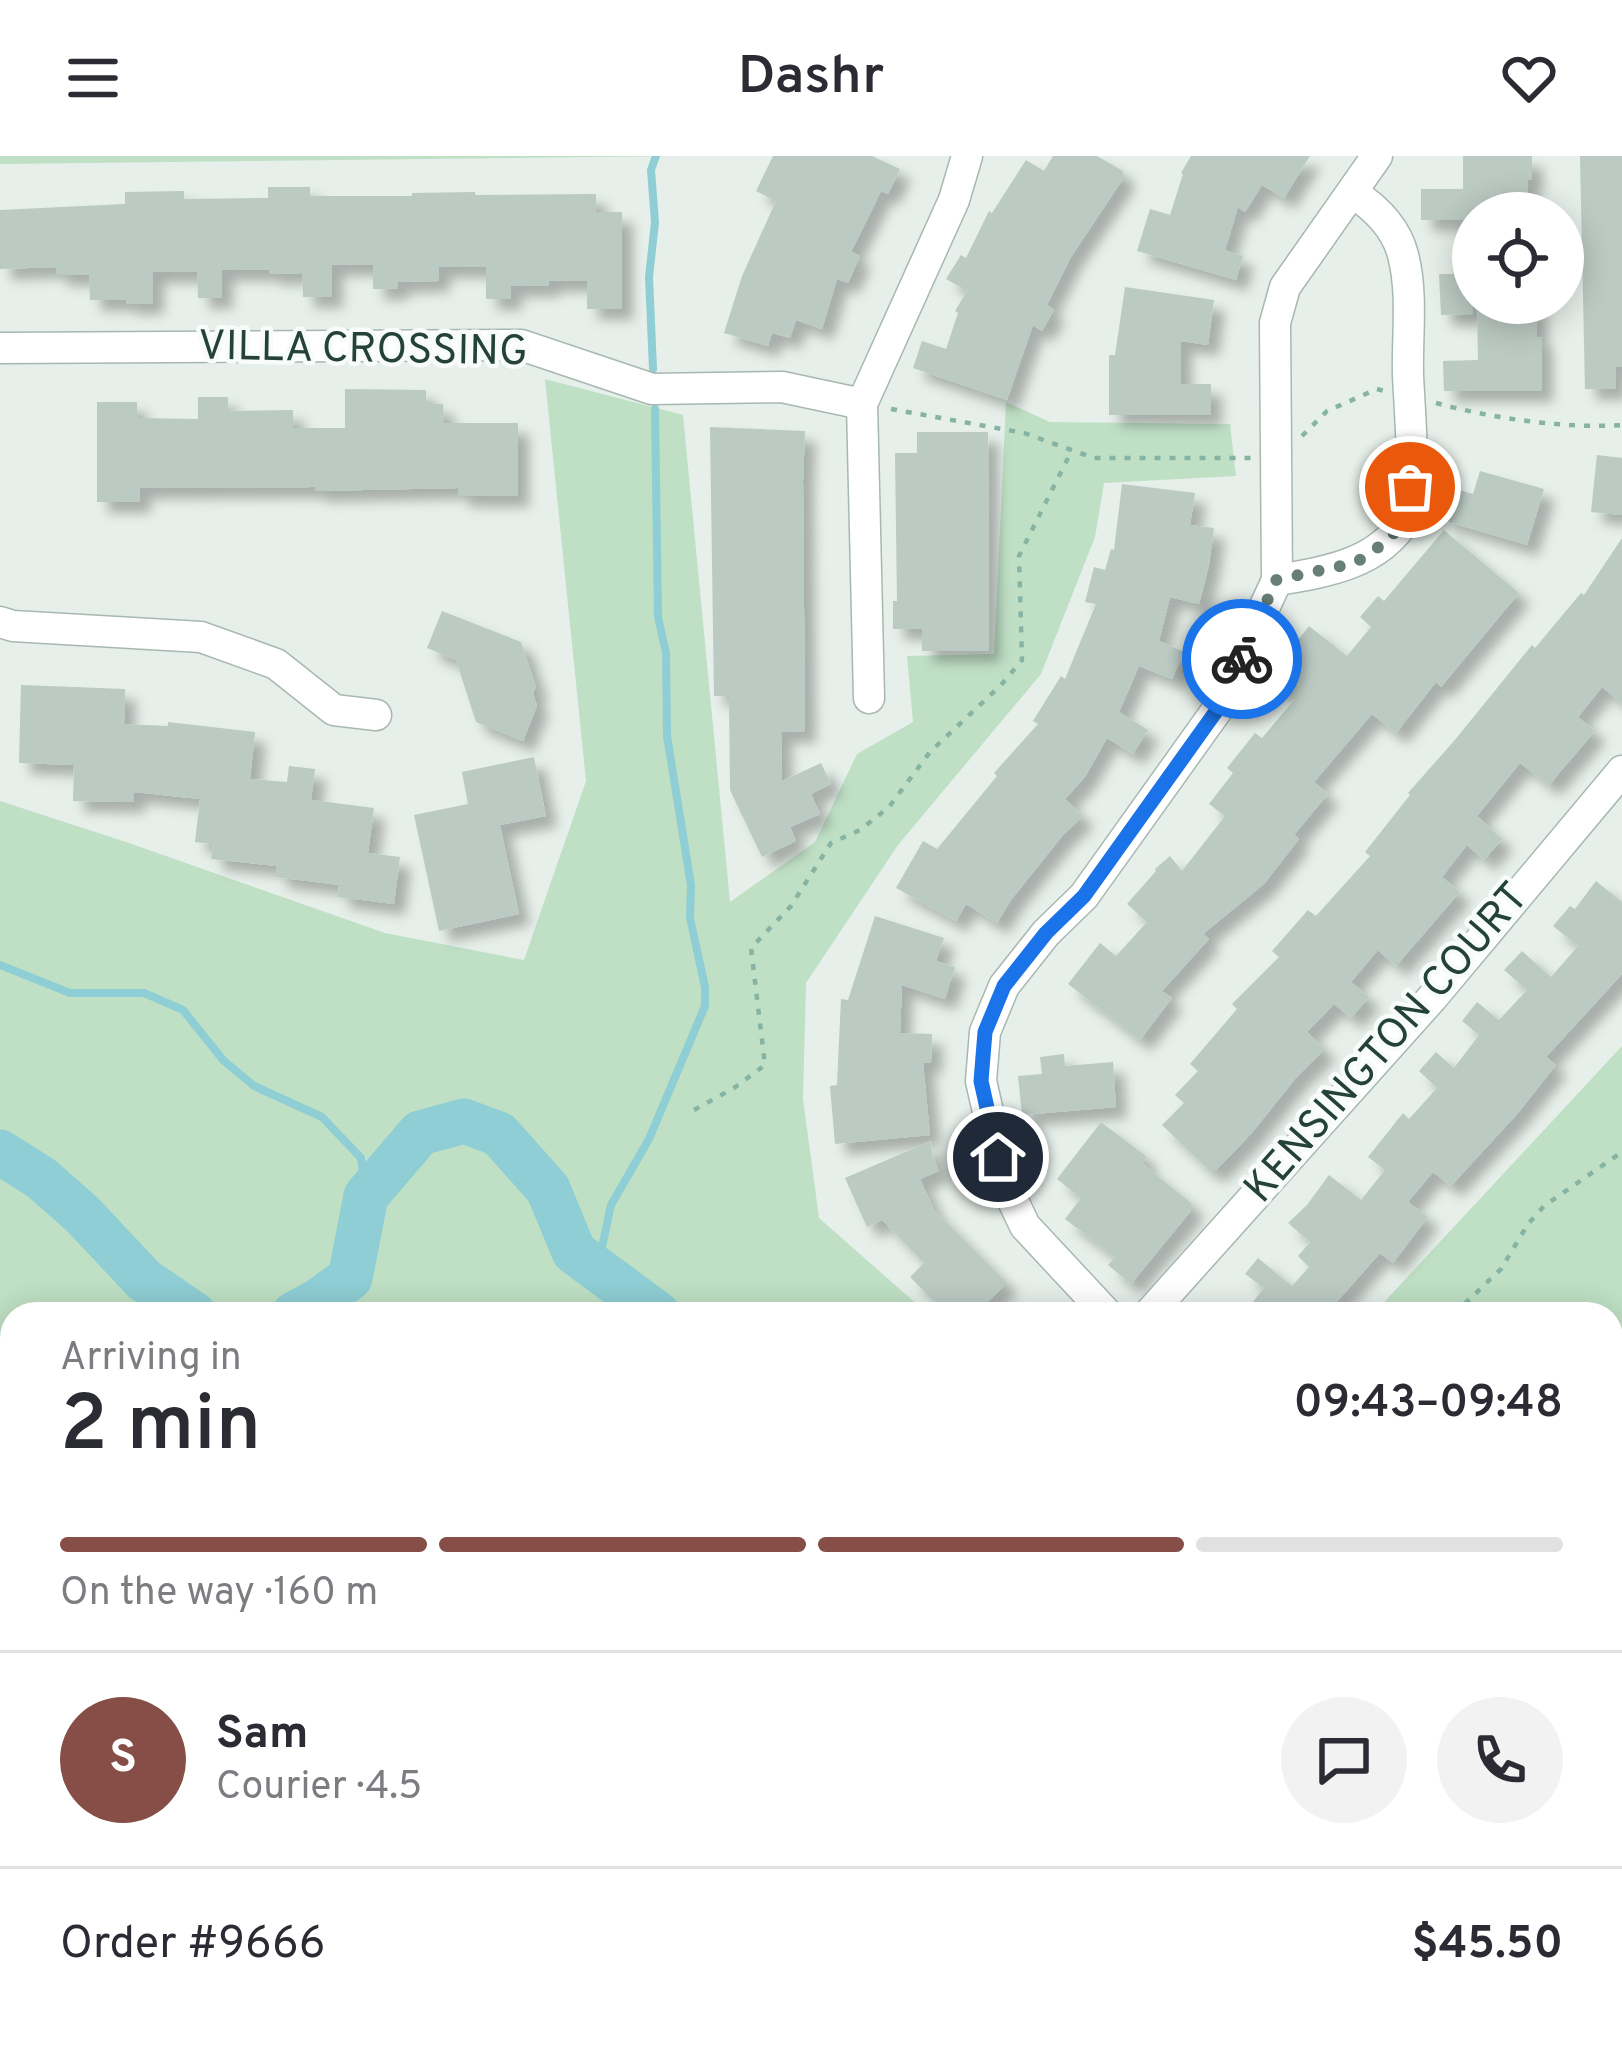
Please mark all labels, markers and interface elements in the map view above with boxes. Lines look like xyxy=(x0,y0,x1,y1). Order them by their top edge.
text: Dashr xyxy=(738,44,884,113)
icon: menu xyxy=(60,45,126,111)
icon: heart xyxy=(1496,45,1562,111)
map controls xyxy=(1452,192,1584,324)
button: locate xyxy=(1452,192,1584,324)
street label: VILLA CROSSING xyxy=(198,322,528,380)
pin xyxy=(1359,436,1461,538)
icon: bag xyxy=(1377,454,1443,520)
courier xyxy=(1182,599,1302,719)
icon: bike xyxy=(1209,626,1275,692)
street label: KENSINGTON COURT xyxy=(1234,873,1542,1215)
pin xyxy=(947,1106,1049,1208)
icon: home xyxy=(965,1124,1031,1190)
text: Arriving in xyxy=(60,1335,242,1384)
text: 09:43–09:48 xyxy=(1293,1376,1563,1433)
text: 2 min xyxy=(60,1379,261,1478)
text: On the way · 160 m xyxy=(60,1570,378,1619)
button: chat xyxy=(1281,1697,1407,1823)
button: phone xyxy=(1437,1697,1563,1823)
text: Sam xyxy=(216,1707,308,1764)
text: S xyxy=(109,1731,137,1788)
text: Courier · 4.5 xyxy=(216,1764,422,1813)
text: Order #9666 xyxy=(60,1917,326,1974)
text: $45.50 xyxy=(1412,1917,1563,1974)

